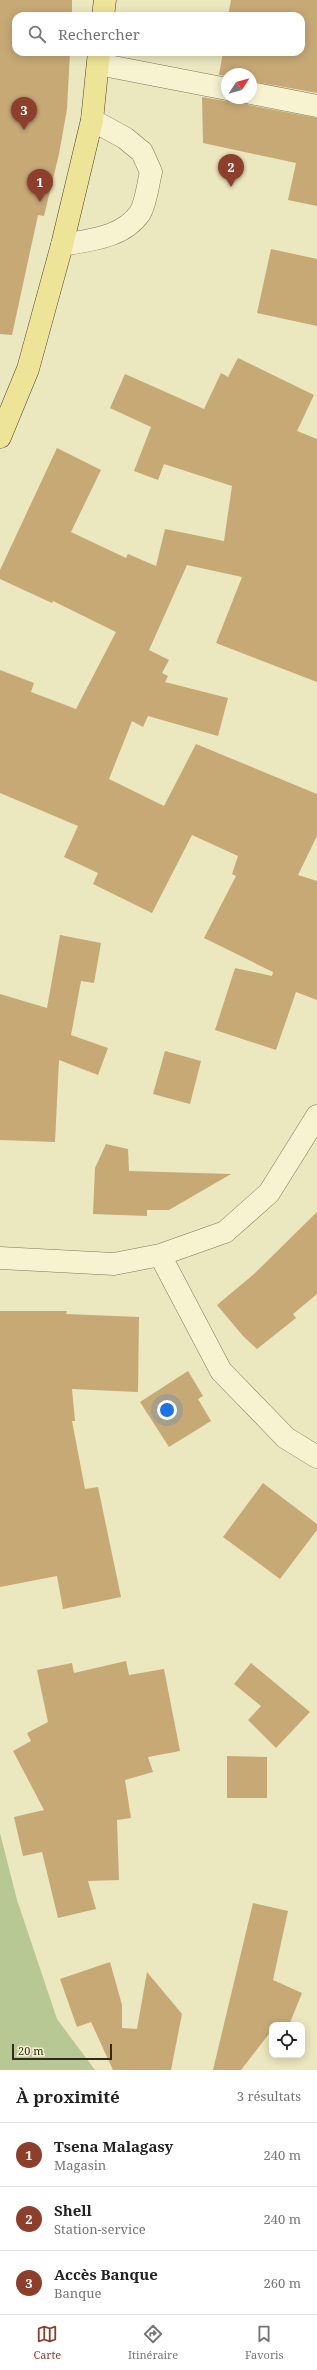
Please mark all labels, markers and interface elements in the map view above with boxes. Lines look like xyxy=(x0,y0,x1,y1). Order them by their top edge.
search box xyxy=(12,12,305,56)
icon: search xyxy=(26,23,48,45)
text: Rechercher xyxy=(58,24,140,44)
north arrow xyxy=(221,68,257,104)
pin: 3 xyxy=(11,97,37,130)
pin: 2 xyxy=(218,154,244,187)
pin: 1 xyxy=(27,169,53,202)
your location xyxy=(157,1400,177,1420)
map controls xyxy=(269,2022,305,2058)
button: locate xyxy=(269,2022,305,2058)
scale bar xyxy=(12,2042,112,2061)
text: 20 m xyxy=(18,2043,44,2058)
text: À proximité xyxy=(16,2085,120,2108)
text: 3 résultats xyxy=(237,2087,301,2105)
text: Tsena Malagasy xyxy=(54,2136,173,2156)
text: 1 xyxy=(25,2146,33,2164)
text: 240 m xyxy=(264,2146,301,2164)
text: Magasin xyxy=(54,2156,106,2174)
text: Shell xyxy=(54,2200,92,2220)
text: 2 xyxy=(25,2210,33,2228)
text: 240 m xyxy=(264,2210,301,2228)
text: Station-service xyxy=(54,2220,146,2238)
text: Accès Banque xyxy=(54,2264,158,2284)
text: 3 xyxy=(25,2274,33,2292)
text: 260 m xyxy=(264,2274,301,2292)
text: Banque xyxy=(54,2284,101,2302)
tab: Carte xyxy=(33,2323,61,2362)
tab: Itinéraire xyxy=(128,2323,178,2362)
tab: Favoris xyxy=(245,2323,284,2362)

